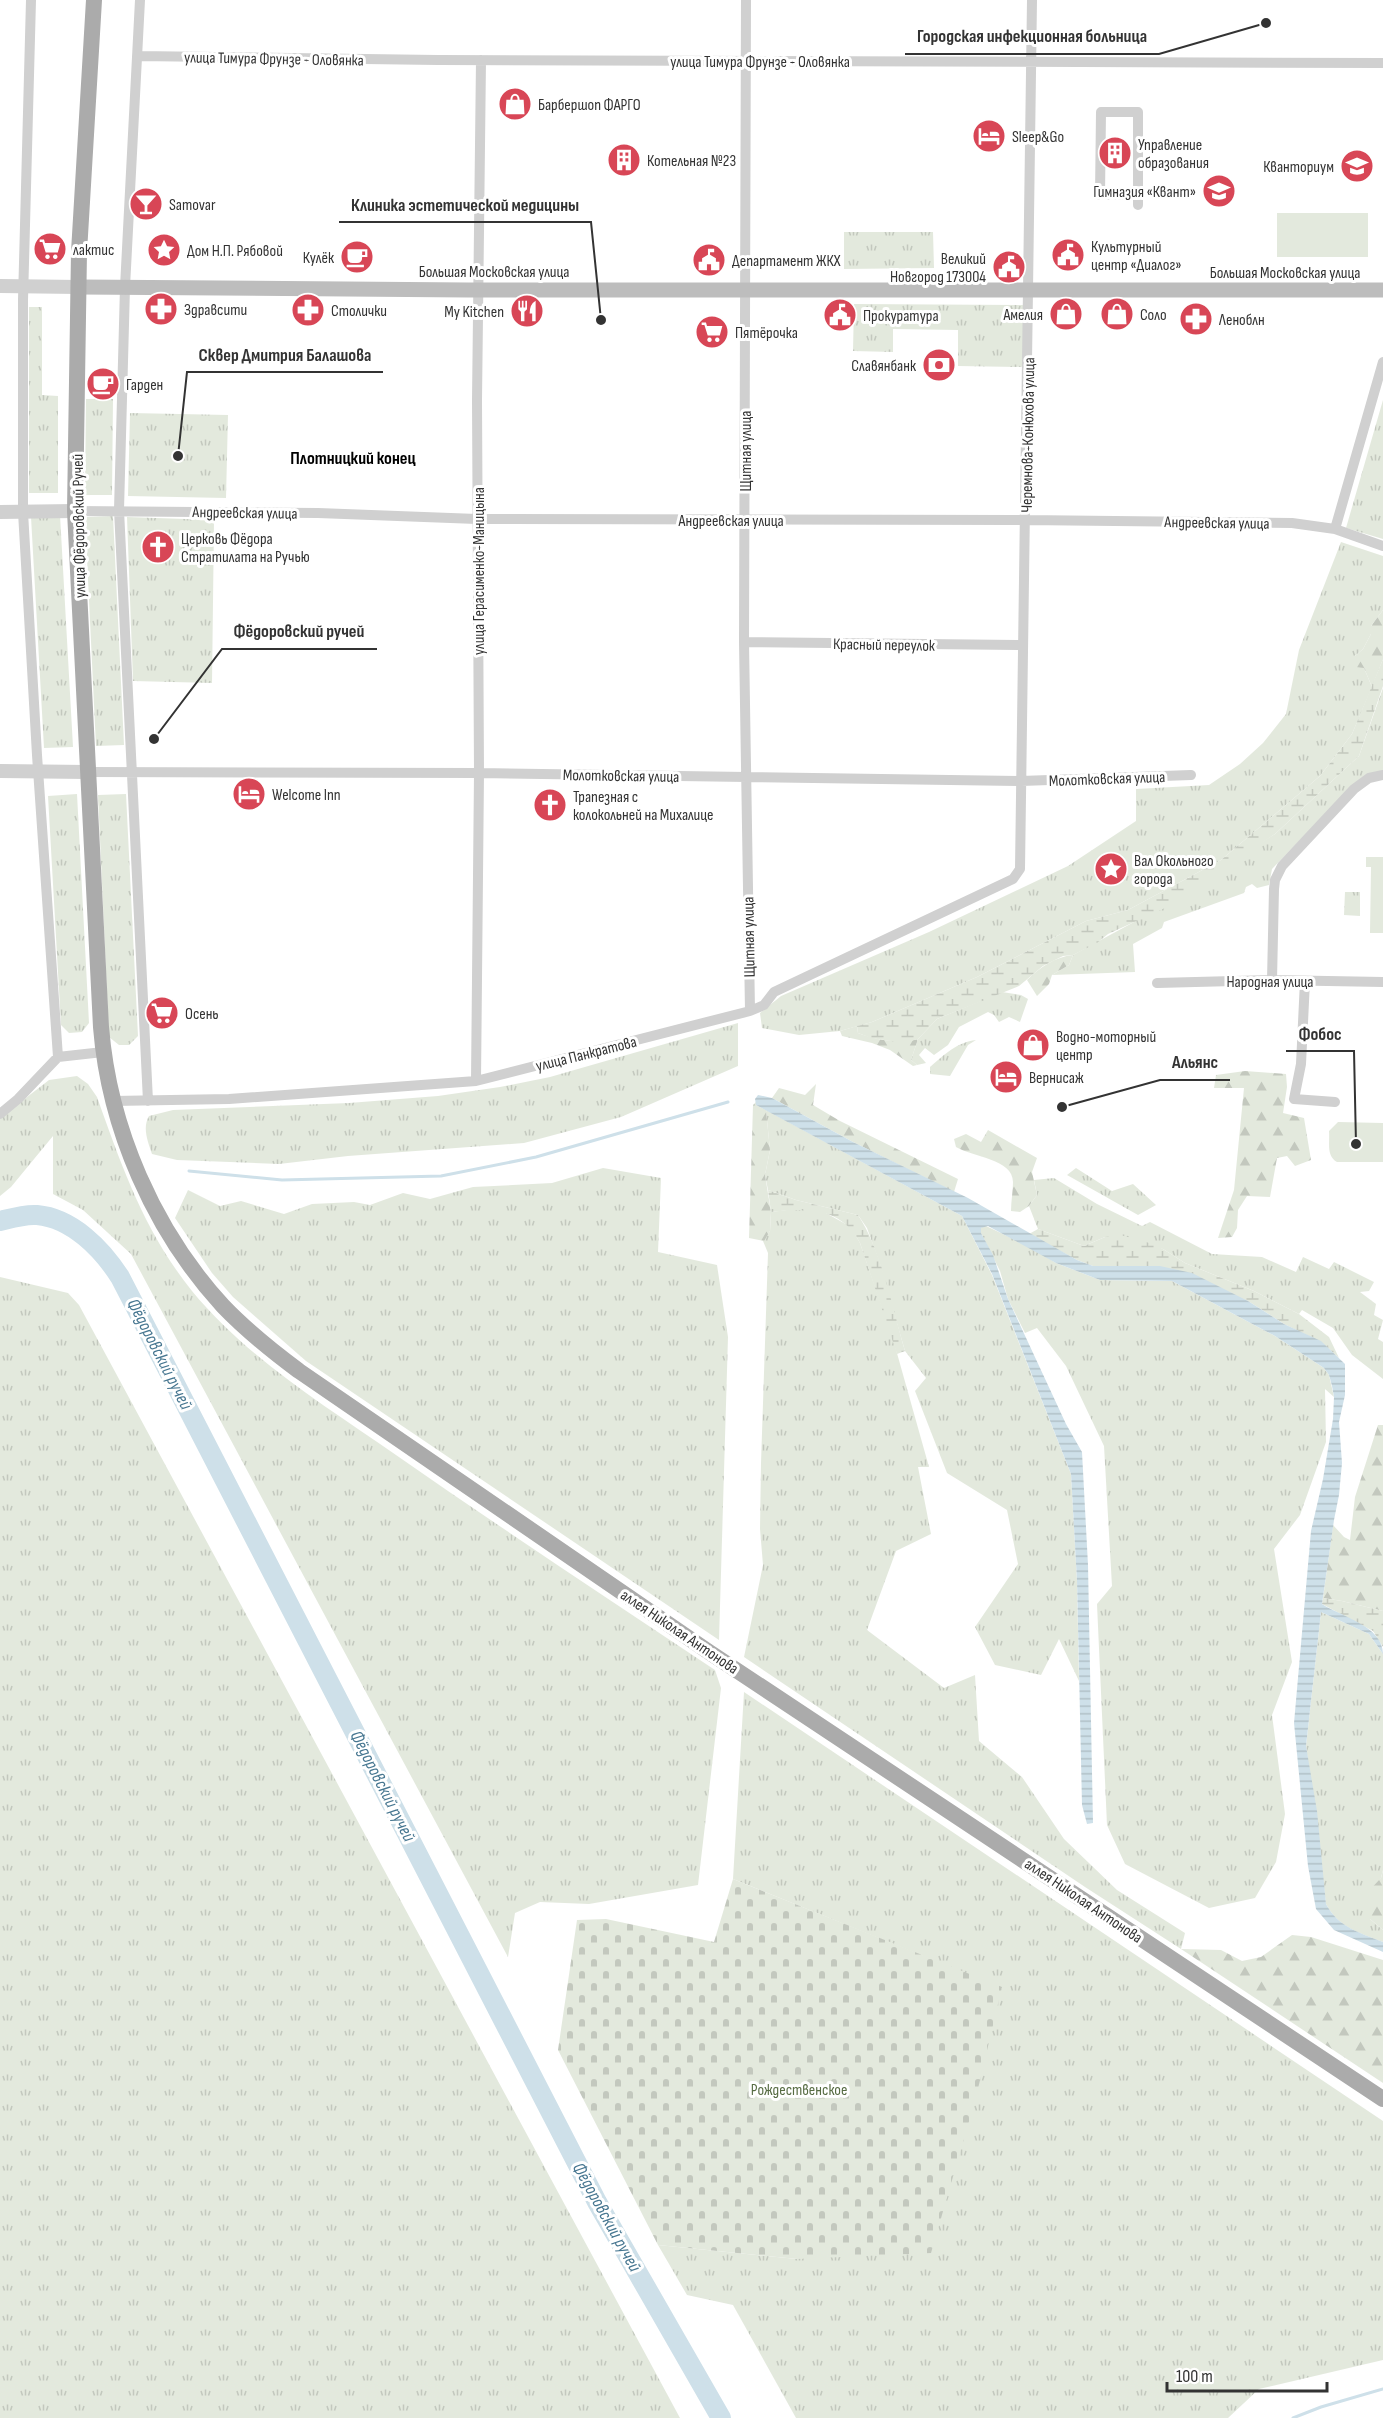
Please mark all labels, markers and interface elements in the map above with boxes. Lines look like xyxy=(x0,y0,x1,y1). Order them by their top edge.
callout: Городская инфекционная больница xyxy=(905,18,1159,54)
text: Городская инфекционная больница xyxy=(917,26,1147,47)
street label: улица Тимура Фрунзе - Оловянка xyxy=(184,48,364,71)
street label: улица Тимура Фрунзе - Оловянка xyxy=(670,53,850,72)
shop icon: Барбершоп ФАРГО xyxy=(497,86,533,122)
place label: Барбершоп ФАРГО xyxy=(538,96,641,115)
hotel icon: Sleep&Go xyxy=(971,118,1007,154)
place label: Sleep&Go xyxy=(1012,128,1064,147)
building icon: Управление образования xyxy=(1097,135,1133,171)
place label: Управление образования xyxy=(1138,136,1209,173)
building icon: Котельная №23 xyxy=(606,142,642,178)
school or university icon: Кванториум xyxy=(1339,148,1375,184)
place label: Котельная №23 xyxy=(647,152,736,171)
place label: Кванториум xyxy=(1263,158,1334,177)
school or university icon: Гимназия «Квант» xyxy=(1201,173,1237,209)
place label: Гимназия «Квант» xyxy=(1093,183,1196,202)
bar icon: Samovar xyxy=(128,186,164,222)
callout: Клиника эстетической медицины xyxy=(339,186,591,222)
text: Клиника эстетической медицины xyxy=(351,195,579,216)
place label: Samovar xyxy=(169,196,216,215)
supermarket icon: лактис xyxy=(32,231,68,267)
place icon: Дом Н.П. Рябовой xyxy=(146,232,182,268)
public building icon: Культурный центр «Диалог» xyxy=(1050,237,1086,273)
place label: Культурный центр «Диалог» xyxy=(1091,238,1182,275)
cafe icon: Кулёк xyxy=(339,239,375,275)
place label: лактис xyxy=(73,241,114,260)
place label: Дом Н.П. Рябовой xyxy=(187,242,283,261)
public building icon: Департамент ЖКХ xyxy=(691,242,727,278)
place label: Кулёк xyxy=(303,249,335,268)
public building icon: Великий Новгород 173004 xyxy=(991,249,1027,285)
place label: Великий Новгород 173004 xyxy=(890,250,986,287)
place label: Департамент ЖКХ xyxy=(732,252,841,271)
street label: Большая Московская улица xyxy=(419,263,569,282)
street label: Большая Московская улица xyxy=(1210,264,1360,283)
pharmacy icon: Здравсити xyxy=(143,291,179,327)
pharmacy icon: Столички xyxy=(290,292,326,328)
restaurant icon: My Kitchen xyxy=(509,293,545,329)
shop icon: Амелия xyxy=(1048,296,1084,332)
shop icon: Соло xyxy=(1099,296,1135,332)
public building icon: Прокуратура xyxy=(822,297,858,333)
place label: Здравсити xyxy=(184,301,247,320)
pharmacy icon: Леноблн xyxy=(1178,301,1214,337)
place label: Столички xyxy=(331,302,387,321)
place label: My Kitchen xyxy=(444,303,504,322)
place label: Амелия xyxy=(1002,306,1043,325)
place label: Соло xyxy=(1140,306,1167,325)
place label: Прокуратура xyxy=(863,307,939,326)
place label: Леноблн xyxy=(1218,311,1265,330)
supermarket icon: Пятёрочка xyxy=(694,314,730,350)
place label: Пятёрочка xyxy=(735,324,798,343)
callout: Сквер Дмитрия Балашова xyxy=(187,336,383,372)
text: Сквер Дмитрия Балашова xyxy=(199,345,371,366)
bank icon: Славянбанк xyxy=(921,347,957,383)
place label: Славянбанк xyxy=(851,357,917,376)
street label: Черемнова-Конюхова улица xyxy=(1018,357,1039,513)
cafe icon: Гарден xyxy=(85,366,121,402)
place label: Гарден xyxy=(126,376,163,395)
street label: Щитная улица xyxy=(737,411,756,491)
district label: Плотницкий конец xyxy=(290,448,416,469)
street label: улица Фёдоровский Ручей xyxy=(69,454,90,598)
street label: улица Герасименко-Маницына xyxy=(470,487,489,655)
street label: Андреевская улица xyxy=(191,503,298,524)
street label: Андреевская улица xyxy=(677,512,784,531)
street label: Андреевская улица xyxy=(1163,513,1270,534)
church icon: Церковь Фёдора Стратилата на Ручью xyxy=(140,529,176,565)
place label: Церковь Фёдора Стратилата на Ручью xyxy=(181,530,310,567)
callout: Фёдоровский ручей xyxy=(222,613,377,649)
text: Фёдоровский ручей xyxy=(234,621,365,642)
street label: Красный переулок xyxy=(833,635,936,656)
street label: Молотковская улица xyxy=(563,766,679,787)
street label: Молотковская улица xyxy=(1049,768,1166,791)
hotel icon: Welcome Inn xyxy=(231,776,267,812)
place label: Welcome Inn xyxy=(272,786,341,805)
church icon: Трапезная с колокольней на Михалице xyxy=(532,787,568,823)
place label: Трапезная с колокольней на Михалице xyxy=(573,788,713,825)
place icon: Вал Окольного города xyxy=(1093,851,1129,887)
place label: Вал Окольного города xyxy=(1134,852,1214,889)
street label: Щитная улица xyxy=(739,896,760,978)
street label: Народная улица xyxy=(1226,973,1314,992)
supermarket icon: Осень xyxy=(144,995,180,1031)
place label: Осень xyxy=(185,1005,219,1024)
callout: Фобос xyxy=(1286,1015,1354,1051)
text: Фобос xyxy=(1298,1024,1342,1045)
shop icon: Водно-моторный центр xyxy=(1015,1027,1051,1063)
place label: Водно-моторный центр xyxy=(1056,1028,1156,1065)
street label: улица Панкратова xyxy=(534,1033,639,1076)
callout: Альянс xyxy=(1160,1044,1230,1080)
text: Альянс xyxy=(1171,1052,1218,1073)
hotel icon: Вернисаж xyxy=(988,1059,1024,1095)
place label: Вернисаж xyxy=(1029,1069,1084,1088)
water label: Фёдоровский ручей xyxy=(123,1295,197,1414)
street label: аллея Николая Антонова xyxy=(617,1586,742,1679)
water label: Фёдоровский ручей xyxy=(346,1727,420,1846)
street label: аллея Николая Антонова xyxy=(1021,1855,1146,1948)
park label: Рождественское xyxy=(751,2081,847,2100)
water label: Фёдоровский ручей xyxy=(568,2159,646,2276)
scale bar xyxy=(1167,2355,1328,2393)
text: 100 m xyxy=(1176,2366,1213,2387)

